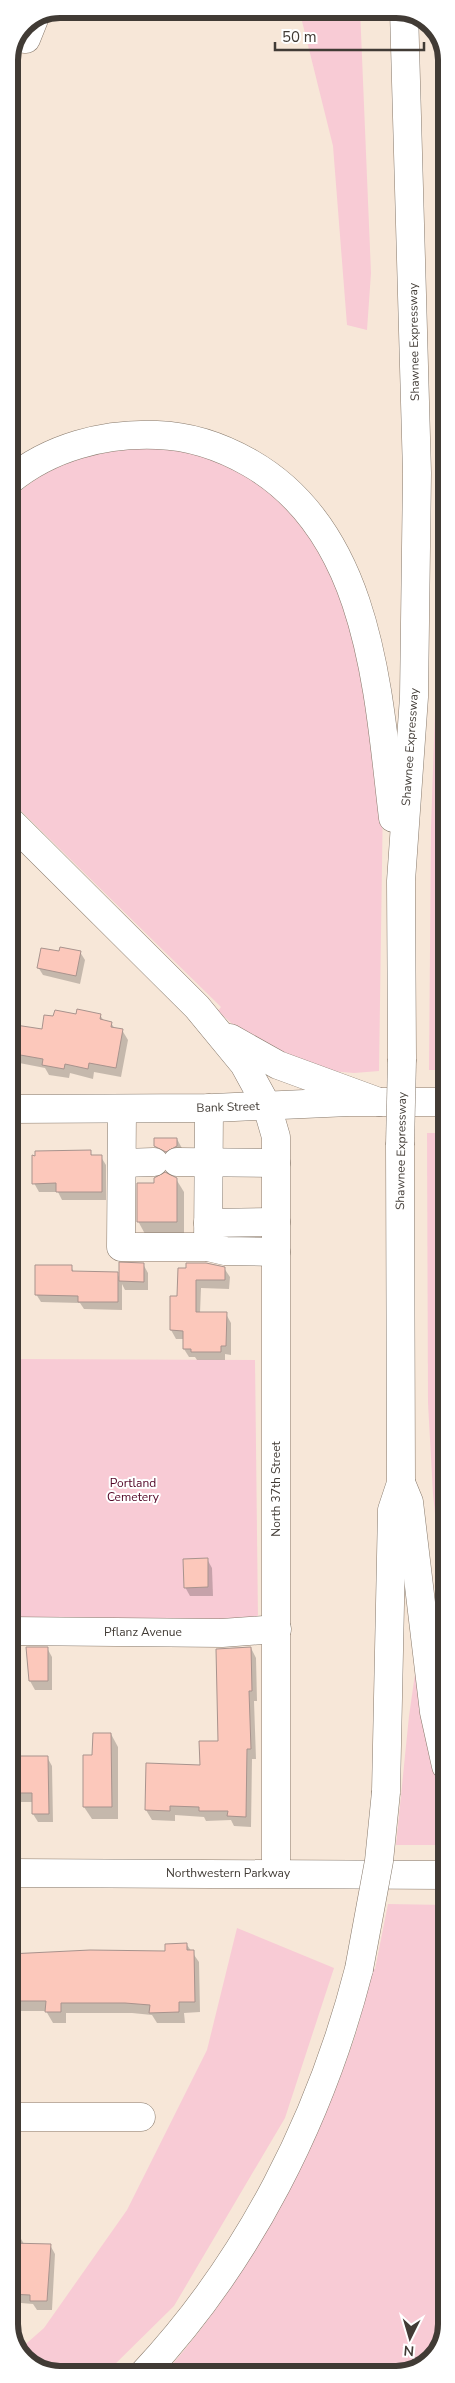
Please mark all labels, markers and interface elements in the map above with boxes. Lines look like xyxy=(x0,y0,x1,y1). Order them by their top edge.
scale bar xyxy=(275,20,424,52)
text: 50 m xyxy=(282,27,317,47)
street label: Shawnee Expressway xyxy=(405,282,423,401)
street label: Shawnee Expressway xyxy=(398,687,422,806)
street label: Shawnee Expressway xyxy=(392,1091,410,1210)
street label: Bank Street xyxy=(196,1098,261,1116)
street label: North 37th Street xyxy=(268,1440,284,1537)
park label: Portland Cemetery xyxy=(107,1475,160,1505)
street label: Pflanz Avenue xyxy=(104,1624,182,1640)
street label: Northwestern Parkway xyxy=(166,1865,291,1881)
north arrow xyxy=(385,2313,435,2363)
text: N xyxy=(403,2341,415,2360)

